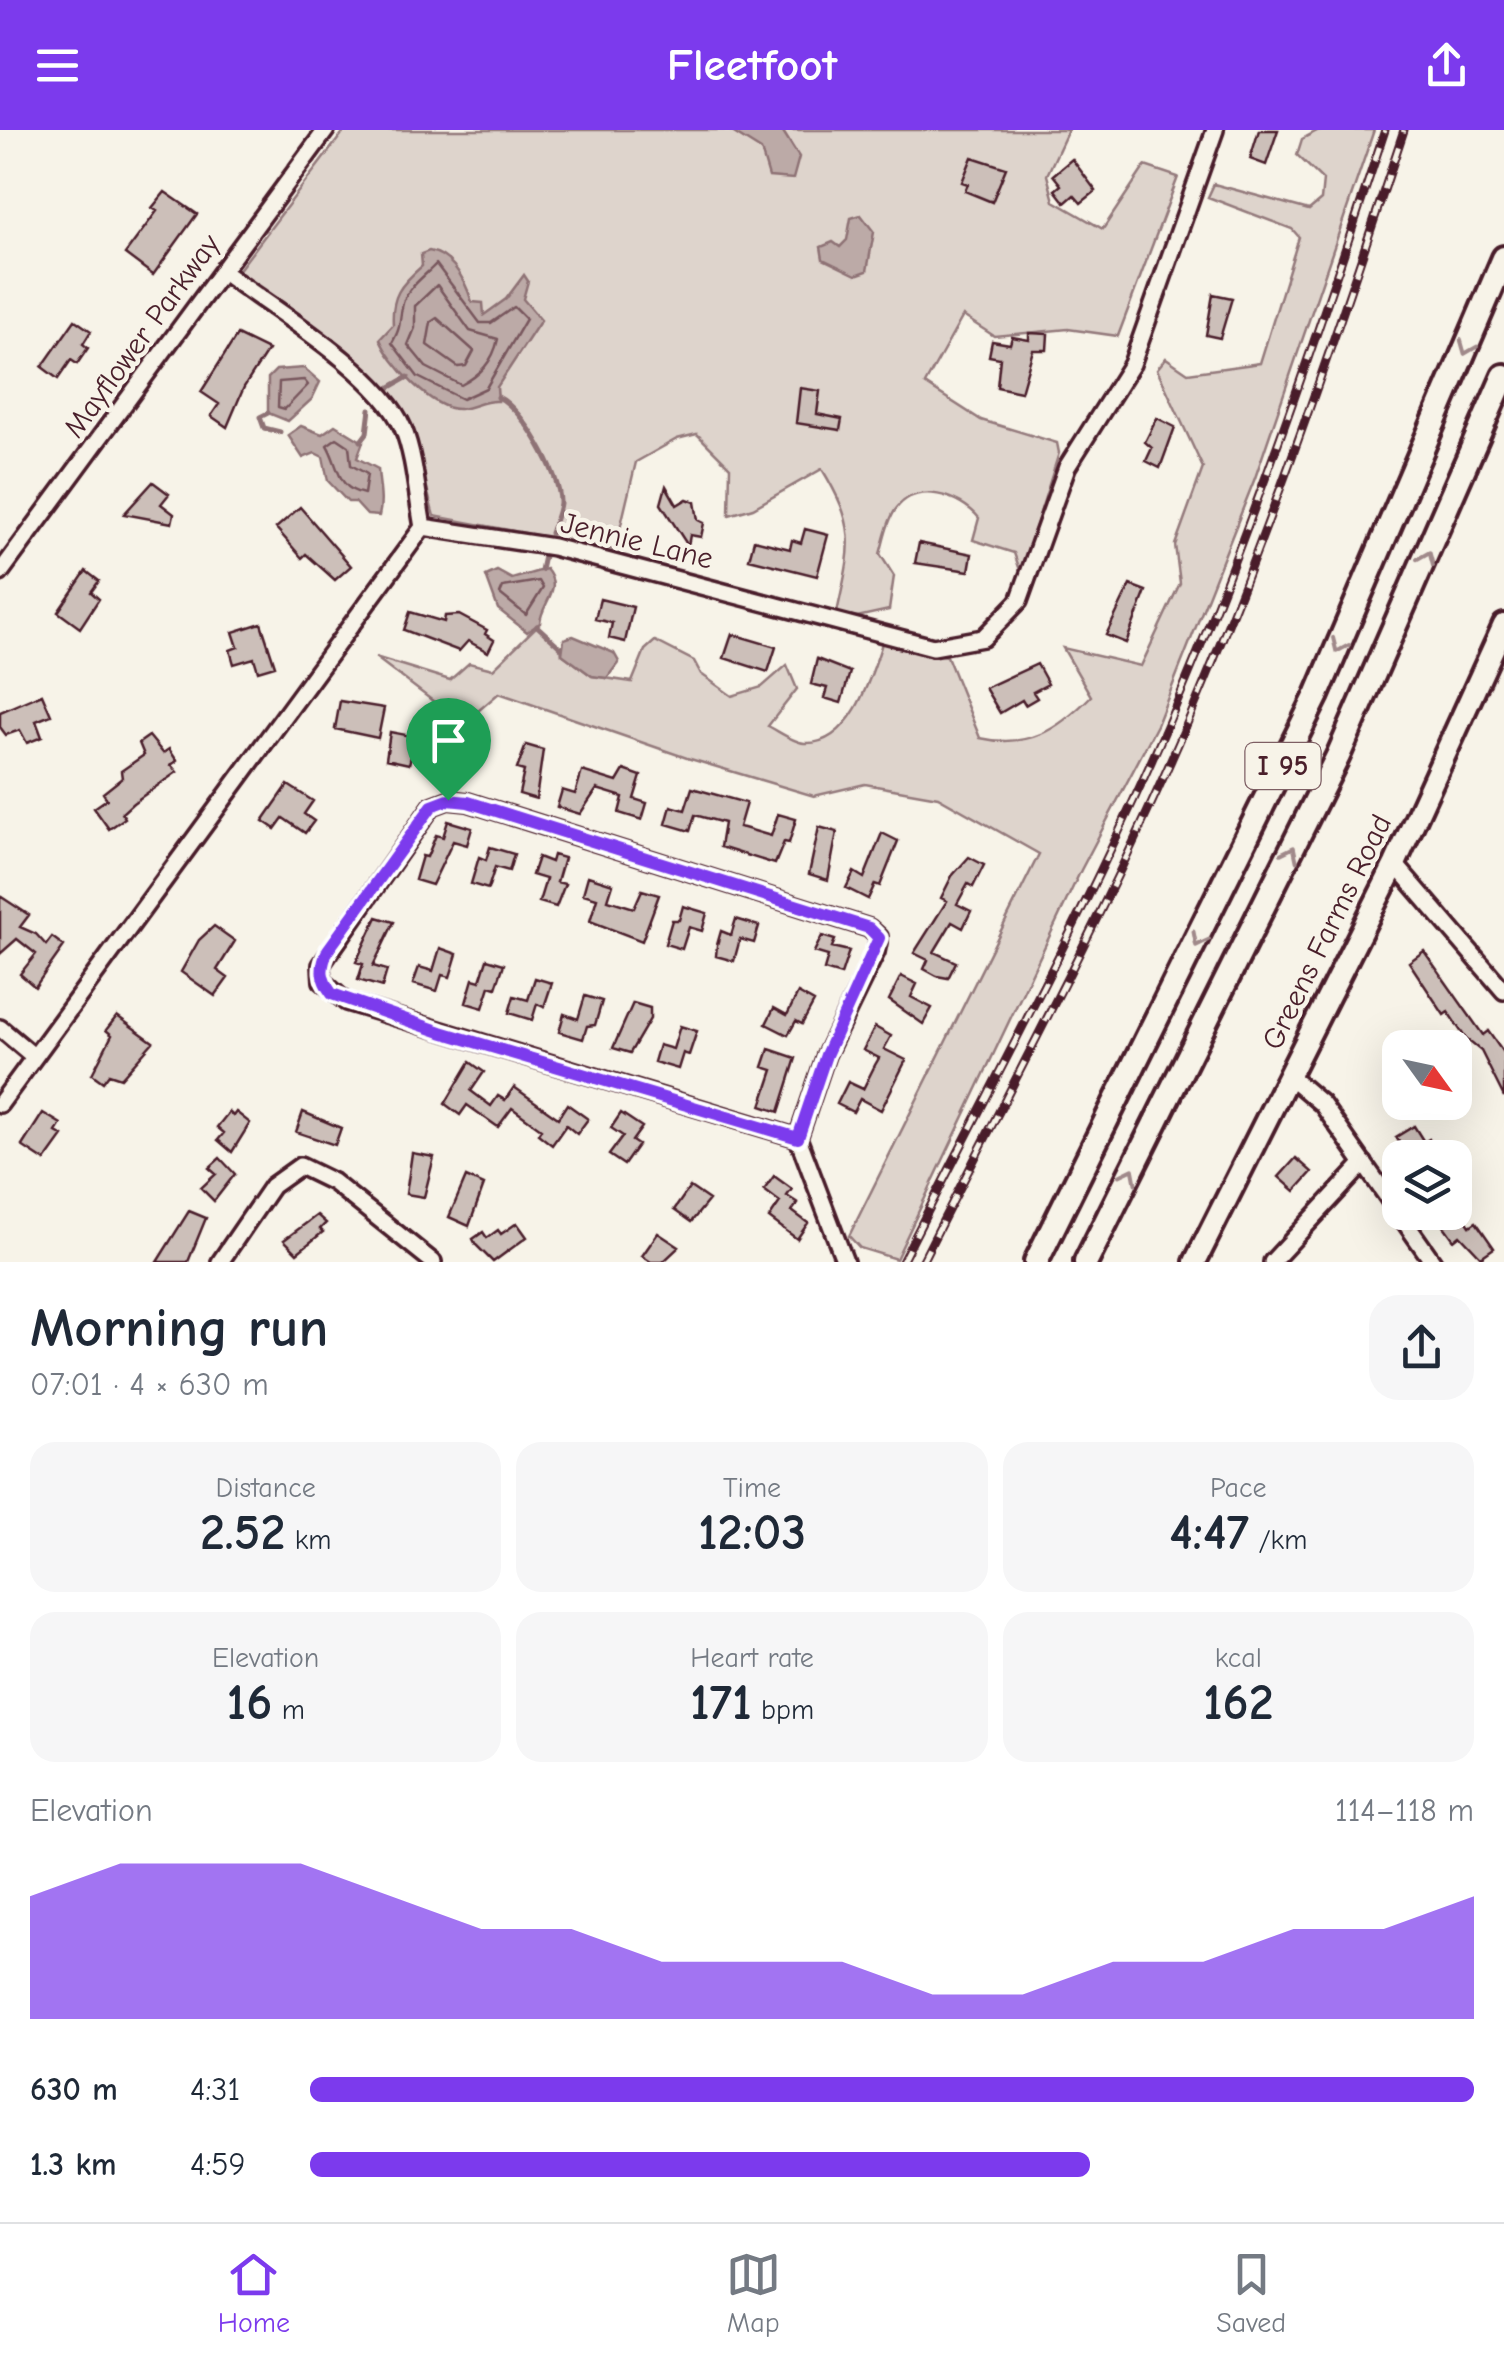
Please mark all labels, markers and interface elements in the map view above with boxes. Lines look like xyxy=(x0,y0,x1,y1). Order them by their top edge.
icon: menu xyxy=(30,38,85,93)
icon: share xyxy=(1419,38,1474,93)
text: Fleetfoot xyxy=(667,39,837,91)
street label: Mayflower Parkway xyxy=(57,227,228,444)
one-way arrow xyxy=(1459,338,1479,356)
street label: Jennie Lane xyxy=(557,505,717,577)
one-way arrow xyxy=(1415,550,1435,568)
one-way arrow xyxy=(1331,636,1351,654)
pin xyxy=(406,698,491,801)
icon: arrive xyxy=(421,713,476,768)
road number: I 95 xyxy=(1246,743,1320,789)
street label: Greens Farms Road xyxy=(1255,809,1399,1055)
one-way arrow xyxy=(1279,845,1299,863)
one-way arrow xyxy=(1192,929,1211,947)
north arrow xyxy=(1382,1030,1472,1120)
map controls xyxy=(1382,1030,1472,1230)
button: layers xyxy=(1382,1140,1472,1230)
one-way arrow xyxy=(1118,1167,1138,1185)
button: share xyxy=(1369,1295,1474,1400)
text: Morning run xyxy=(30,1296,328,1360)
text: 07:01 · 4 × 630 m xyxy=(30,1366,269,1403)
text: Distance xyxy=(216,1472,316,1504)
text: Time xyxy=(723,1472,781,1504)
text: Pace xyxy=(1210,1472,1267,1504)
text: 2.52 xyxy=(200,1504,285,1562)
text: 12:03 xyxy=(698,1504,806,1562)
text: 4:47 xyxy=(1169,1504,1249,1562)
text: km xyxy=(285,1524,331,1556)
text: /km xyxy=(1249,1524,1307,1556)
text: Elevation xyxy=(212,1642,319,1674)
text: Heart rate xyxy=(690,1642,814,1674)
text: kcal xyxy=(1215,1642,1262,1674)
text: 16 xyxy=(227,1674,272,1732)
text: 171 xyxy=(690,1674,752,1732)
text: 162 xyxy=(1203,1674,1274,1732)
text: m xyxy=(272,1694,305,1726)
text: bpm xyxy=(752,1694,814,1726)
text: Elevation xyxy=(30,1792,153,1829)
text: 114–118 m xyxy=(1335,1792,1474,1829)
text: 630 m xyxy=(30,2071,118,2108)
text: 4:31 xyxy=(190,2071,240,2108)
text: 1.3 km xyxy=(30,2146,117,2183)
text: 4:59 xyxy=(190,2146,246,2183)
tab: Home xyxy=(218,2247,290,2339)
tab: Map xyxy=(726,2247,781,2339)
tab: Saved xyxy=(1216,2247,1286,2339)

